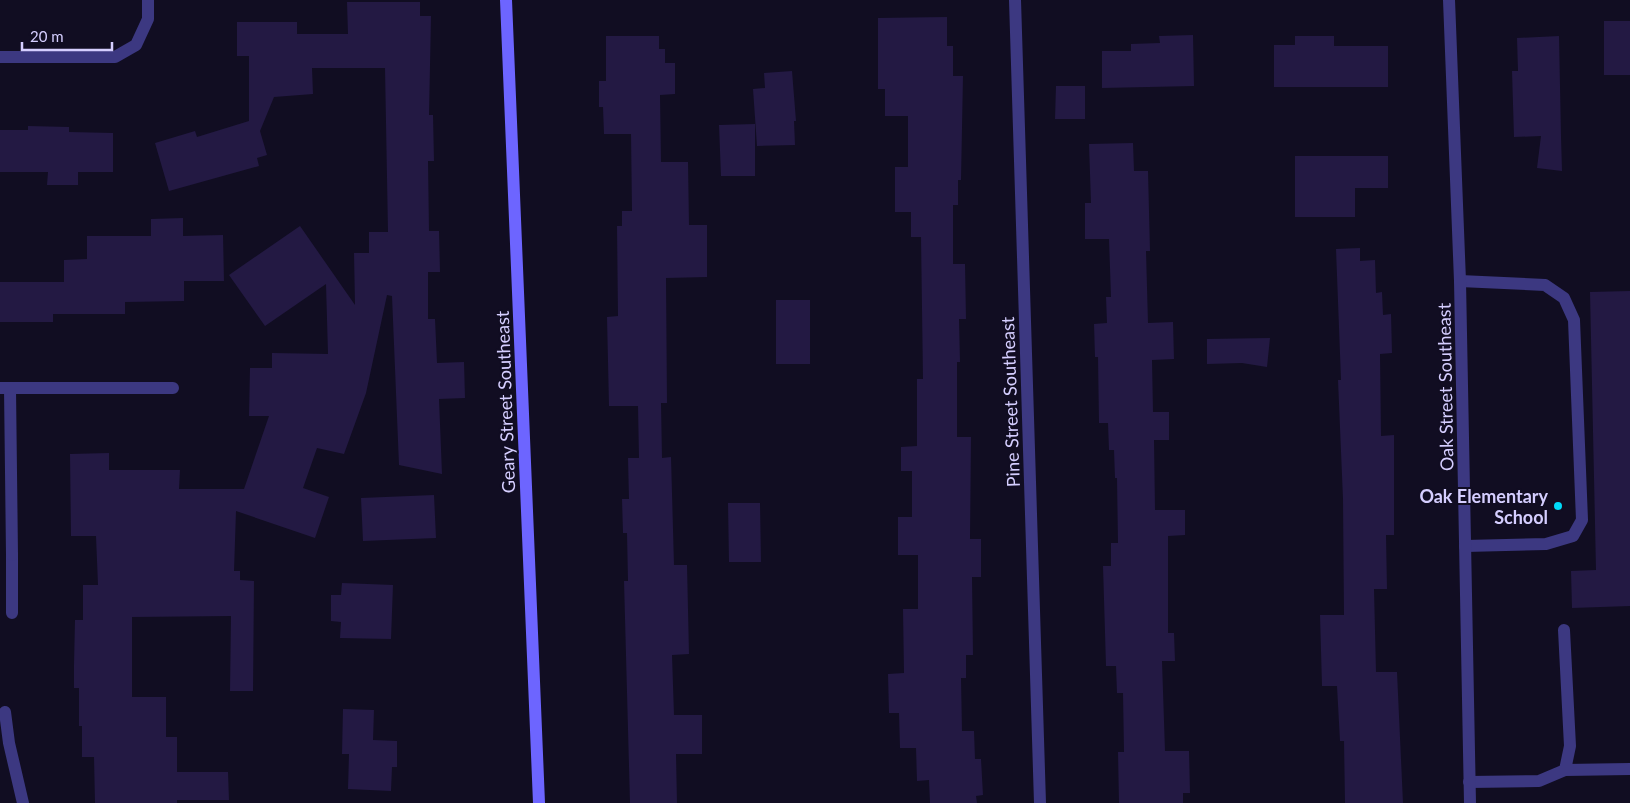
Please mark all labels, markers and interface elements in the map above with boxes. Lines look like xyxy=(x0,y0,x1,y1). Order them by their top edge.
scale bar xyxy=(22,20,112,52)
text: 20 m xyxy=(30,27,64,45)
street label: Oak Street Southeast xyxy=(1433,302,1457,471)
street label: Geary Street Southeast xyxy=(491,310,519,494)
street label: Pine Street Southeast xyxy=(996,316,1024,488)
place label: Oak Elementary School xyxy=(1419,485,1548,528)
marker: Oak Elementary School xyxy=(1552,500,1564,512)

